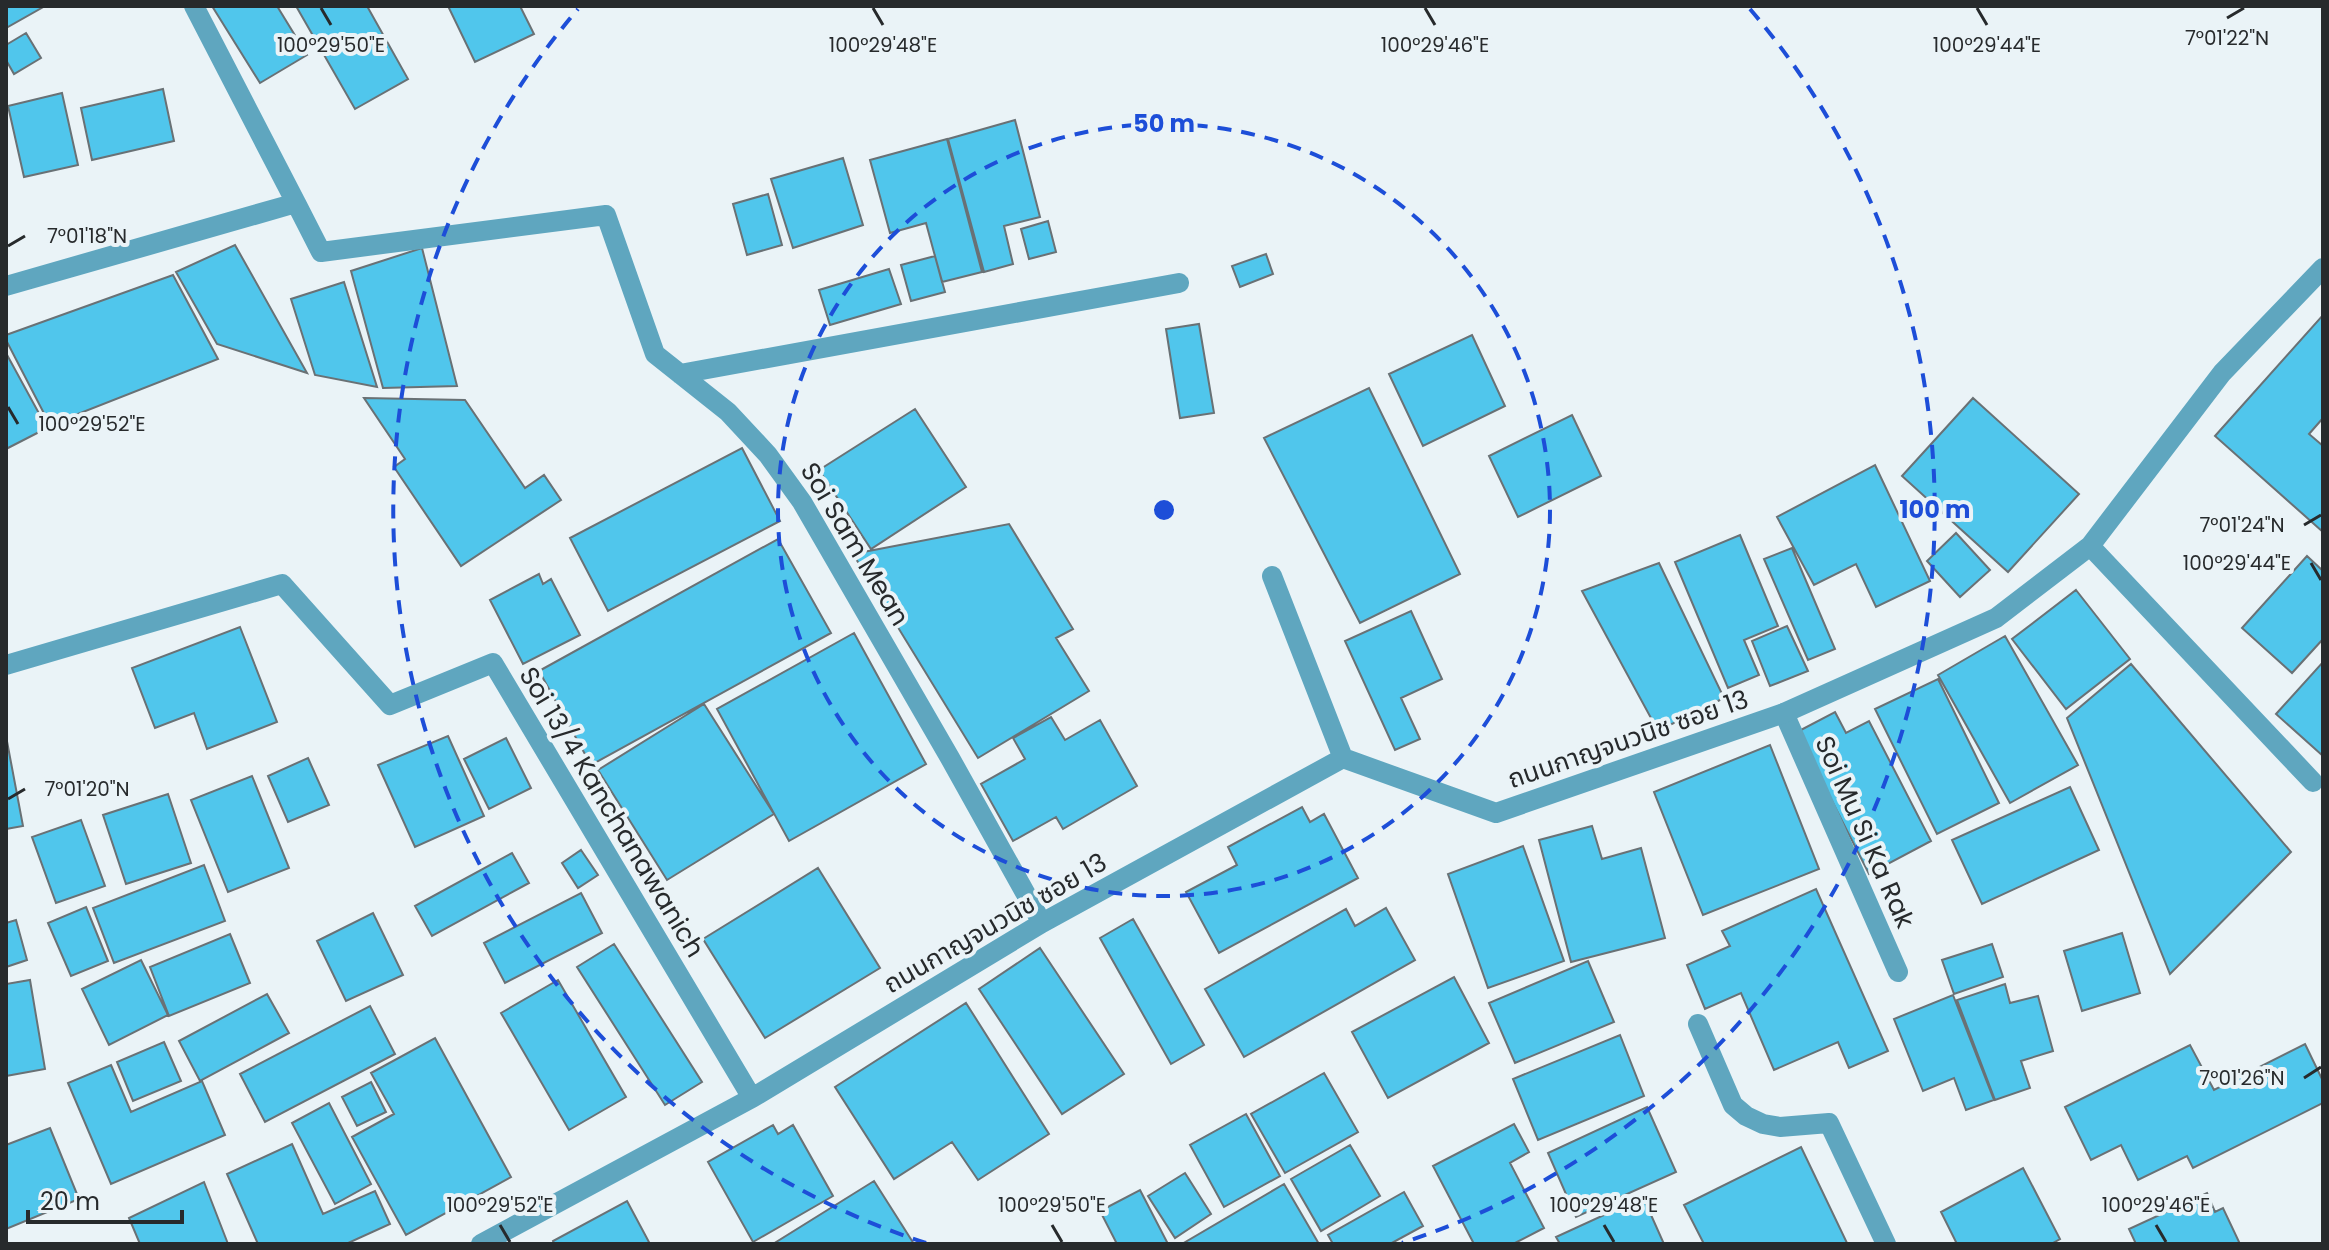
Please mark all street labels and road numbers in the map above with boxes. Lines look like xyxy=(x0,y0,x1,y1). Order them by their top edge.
street label: Soi Sam Mean xyxy=(792,456,918,632)
street label: Soi 13/4 Kanchanawanich xyxy=(511,660,713,964)
street label: ถนนกาญจนวนิช ซอย 13 xyxy=(1503,681,1753,797)
street label: Soi Mu Si Ka Rak xyxy=(1807,730,1924,934)
street label: ถนนกาญจนวนิช ซอย 13 xyxy=(877,844,1113,1002)

